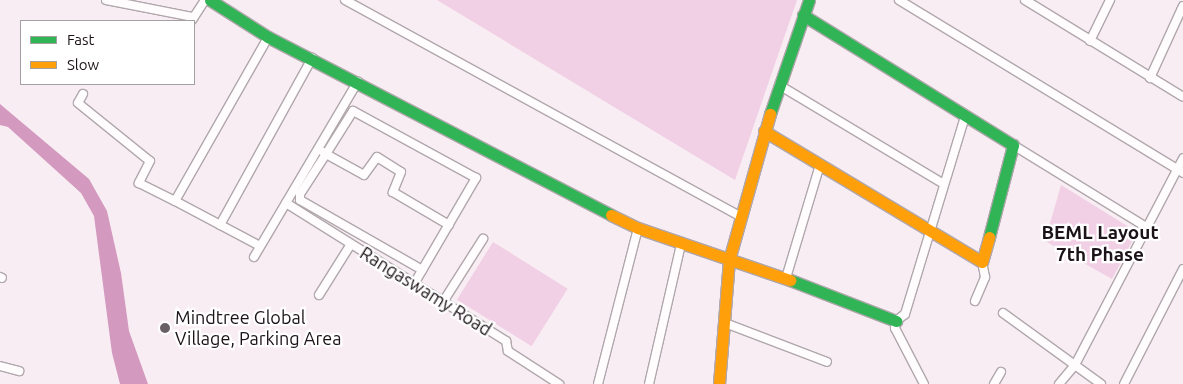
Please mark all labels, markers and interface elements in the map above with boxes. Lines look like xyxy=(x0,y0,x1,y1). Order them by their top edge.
legend xyxy=(20,20,195,85)
text: Fast xyxy=(67,31,94,48)
text: Slow xyxy=(67,56,99,73)
district label: BEML Layout 7th Phase xyxy=(1041,222,1159,266)
street label: Rangaswamy Road xyxy=(356,242,496,340)
place label: Mindtree Global Village, Parking Area xyxy=(175,307,342,350)
marker: Mindtree Global Village, Parking Area xyxy=(159,322,171,334)

